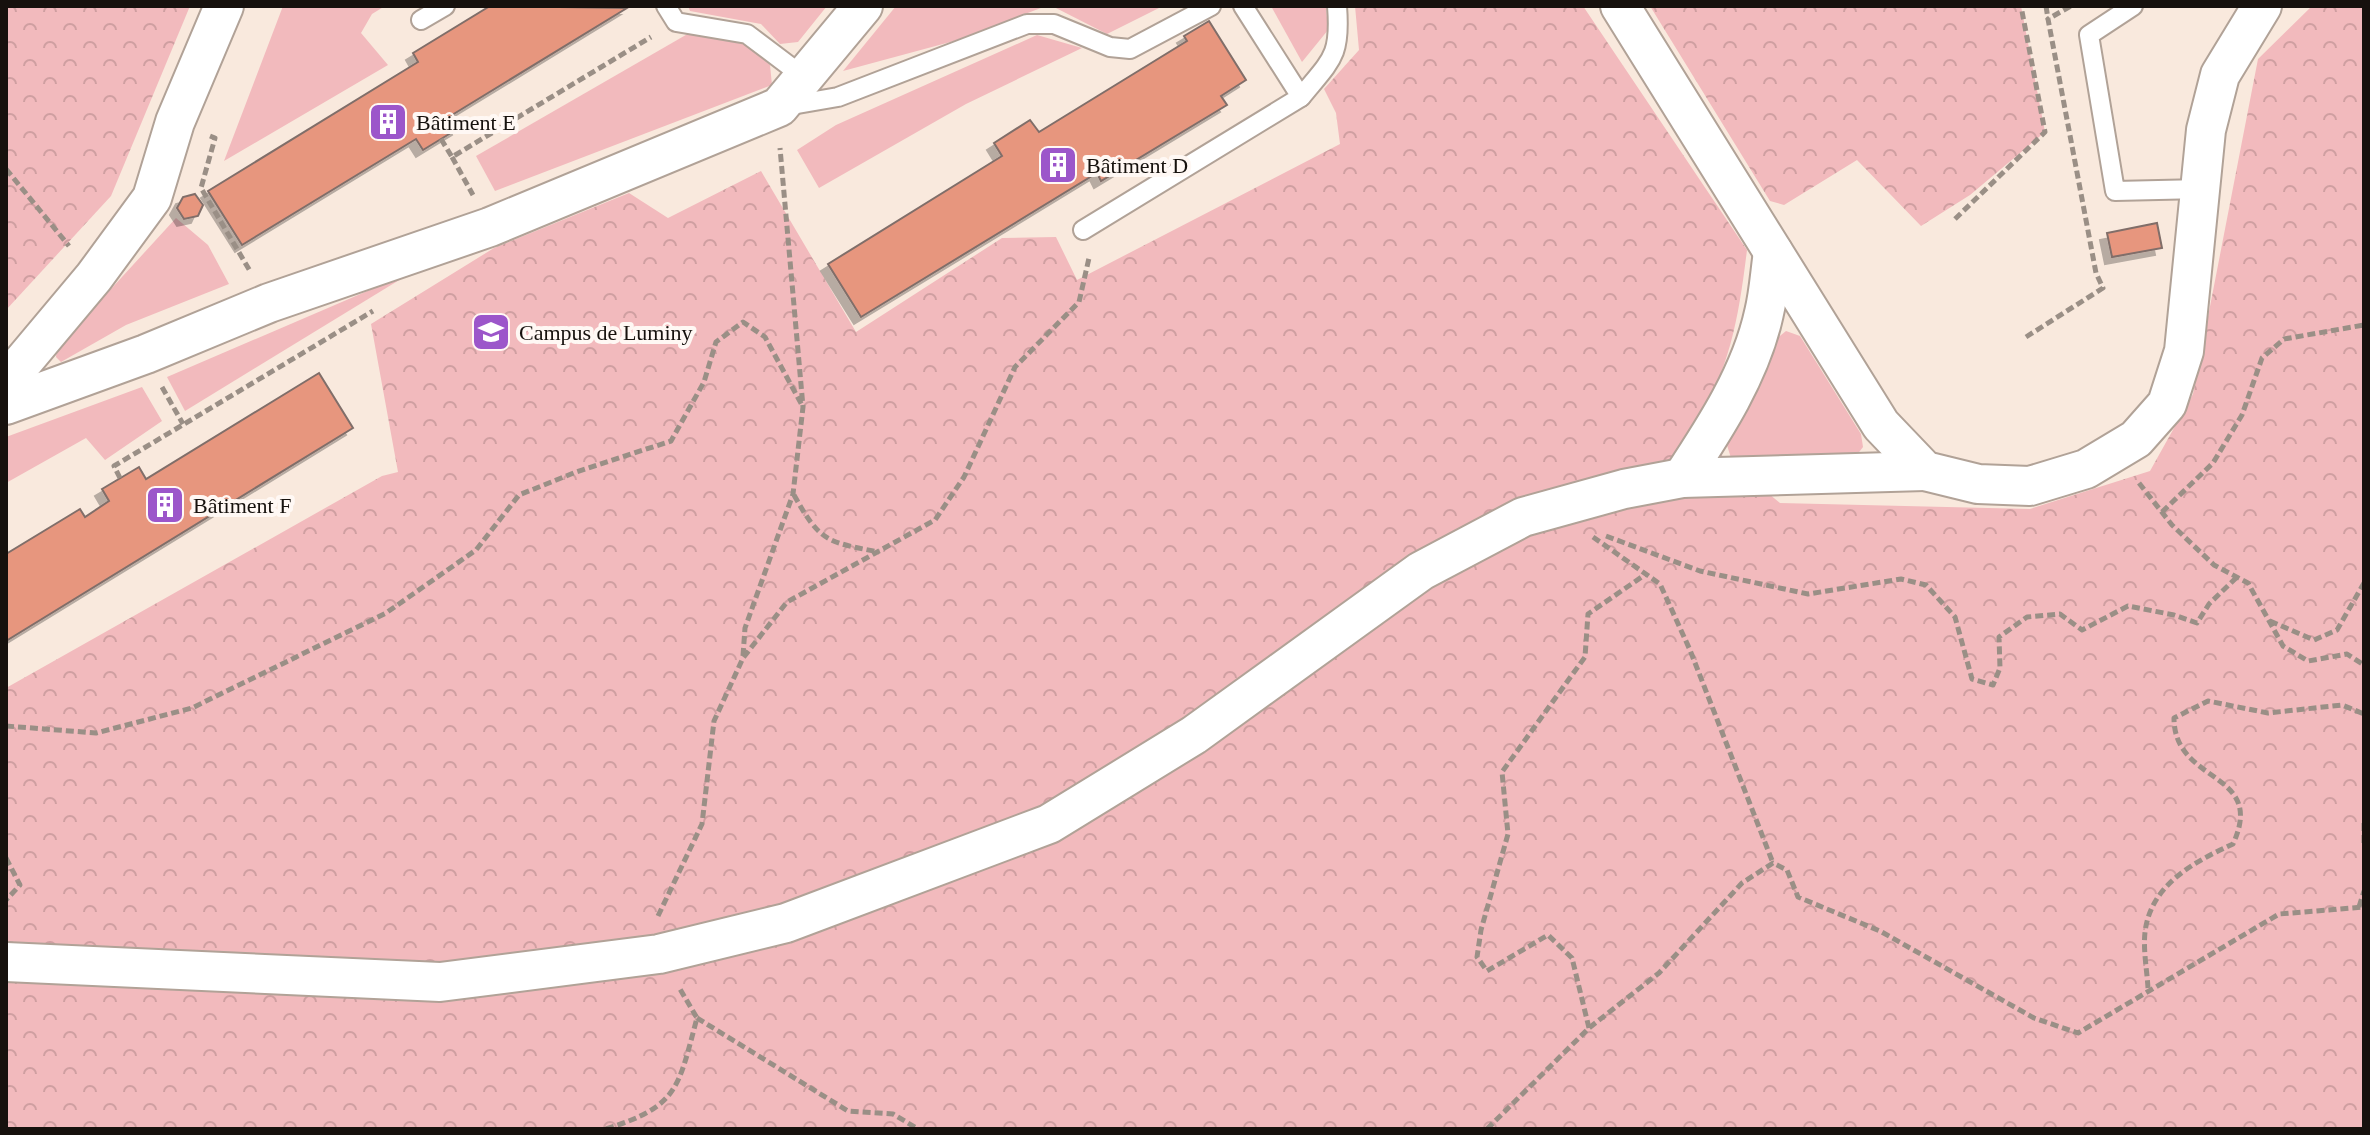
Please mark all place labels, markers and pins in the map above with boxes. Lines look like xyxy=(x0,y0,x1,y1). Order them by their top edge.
building icon: Bâtiment E xyxy=(367,101,409,143)
place label: Bâtiment E xyxy=(416,110,516,135)
building icon: Bâtiment D xyxy=(1037,144,1079,186)
place label: Bâtiment D xyxy=(1086,153,1188,178)
school or university icon: Campus de Luminy xyxy=(470,311,512,353)
place label: Campus de Luminy xyxy=(519,320,693,345)
building icon: Bâtiment F xyxy=(144,484,186,526)
place label: Bâtiment F xyxy=(193,493,291,518)

